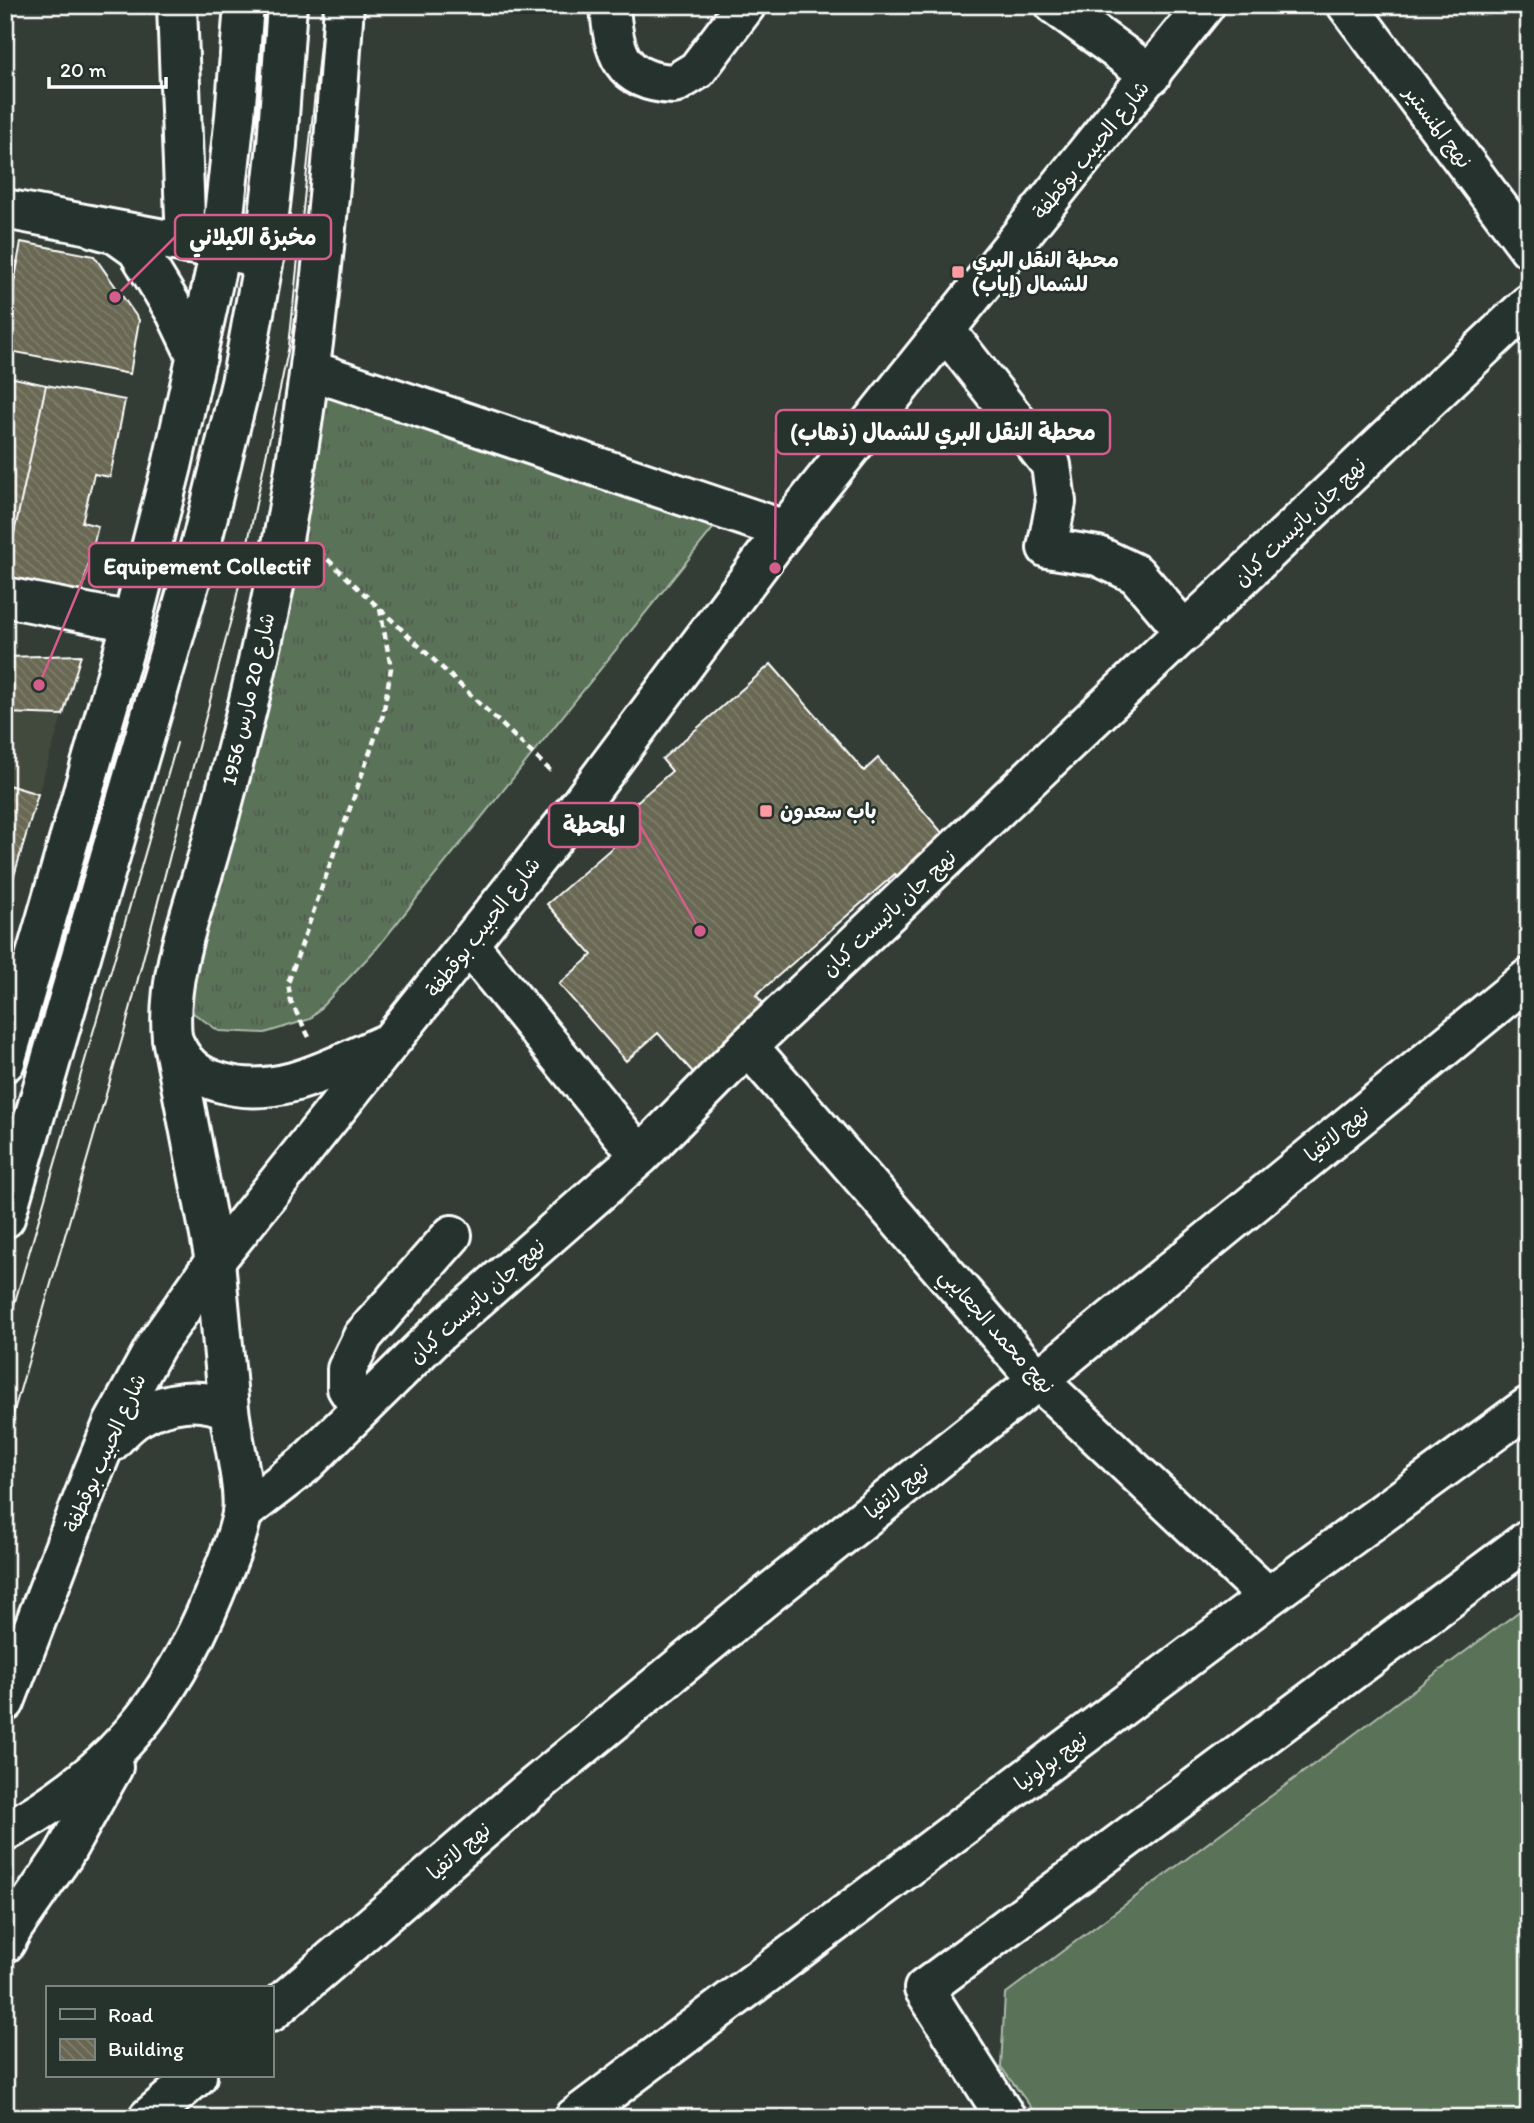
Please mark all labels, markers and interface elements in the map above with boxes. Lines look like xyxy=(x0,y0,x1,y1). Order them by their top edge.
scale bar xyxy=(49,46,166,90)
text: 20 m xyxy=(60,57,107,82)
street label: شارع الحبيب بوقطفة xyxy=(1027,75,1156,226)
street label: نهج المنستير xyxy=(1397,79,1477,174)
callout: مخبزة الكيلاني xyxy=(175,215,331,259)
text: مخبزة الكيلاني xyxy=(189,223,317,258)
place label: محطة النقل البري للشمال (إياب) xyxy=(972,247,1119,298)
marker: محطة النقل البري للشمال (إياب) xyxy=(950,264,966,280)
callout: محطة النقل البري للشمال (ذهاب) xyxy=(776,410,1110,454)
text: محطة النقل البري للشمال (ذهاب) xyxy=(790,418,1096,450)
street label: نهج جان باتيست كبان xyxy=(1228,452,1373,593)
callout: Equipement Collectif xyxy=(89,543,324,587)
text: Equipement Collectif xyxy=(104,552,312,580)
street label: شارع 20 مارس 1956 xyxy=(216,610,282,788)
place label: باب سعدون xyxy=(780,798,877,824)
callout: المحطة xyxy=(549,803,640,847)
marker: باب سعدون xyxy=(758,803,774,819)
text: المحطة xyxy=(563,811,625,839)
street label: نهج جان باتيست كبان xyxy=(816,844,962,983)
street label: شارع الحبيب بوقطفة xyxy=(420,852,547,1004)
street label: نهج لاتفيا xyxy=(1299,1100,1375,1169)
street label: نهج جان باتيست كبان xyxy=(403,1233,551,1370)
street label: نهج محمد الجعايبي xyxy=(929,1263,1060,1403)
street label: شارع الحبيب بوقطفة xyxy=(58,1370,153,1537)
street label: نهج لاتفيا xyxy=(859,1457,935,1526)
street label: نهج بولونيا xyxy=(1009,1725,1093,1798)
street label: نهج لاتفيا xyxy=(422,1816,497,1886)
legend xyxy=(46,1986,273,2078)
text: Road xyxy=(108,2002,154,2027)
text: Building xyxy=(108,2036,184,2061)

